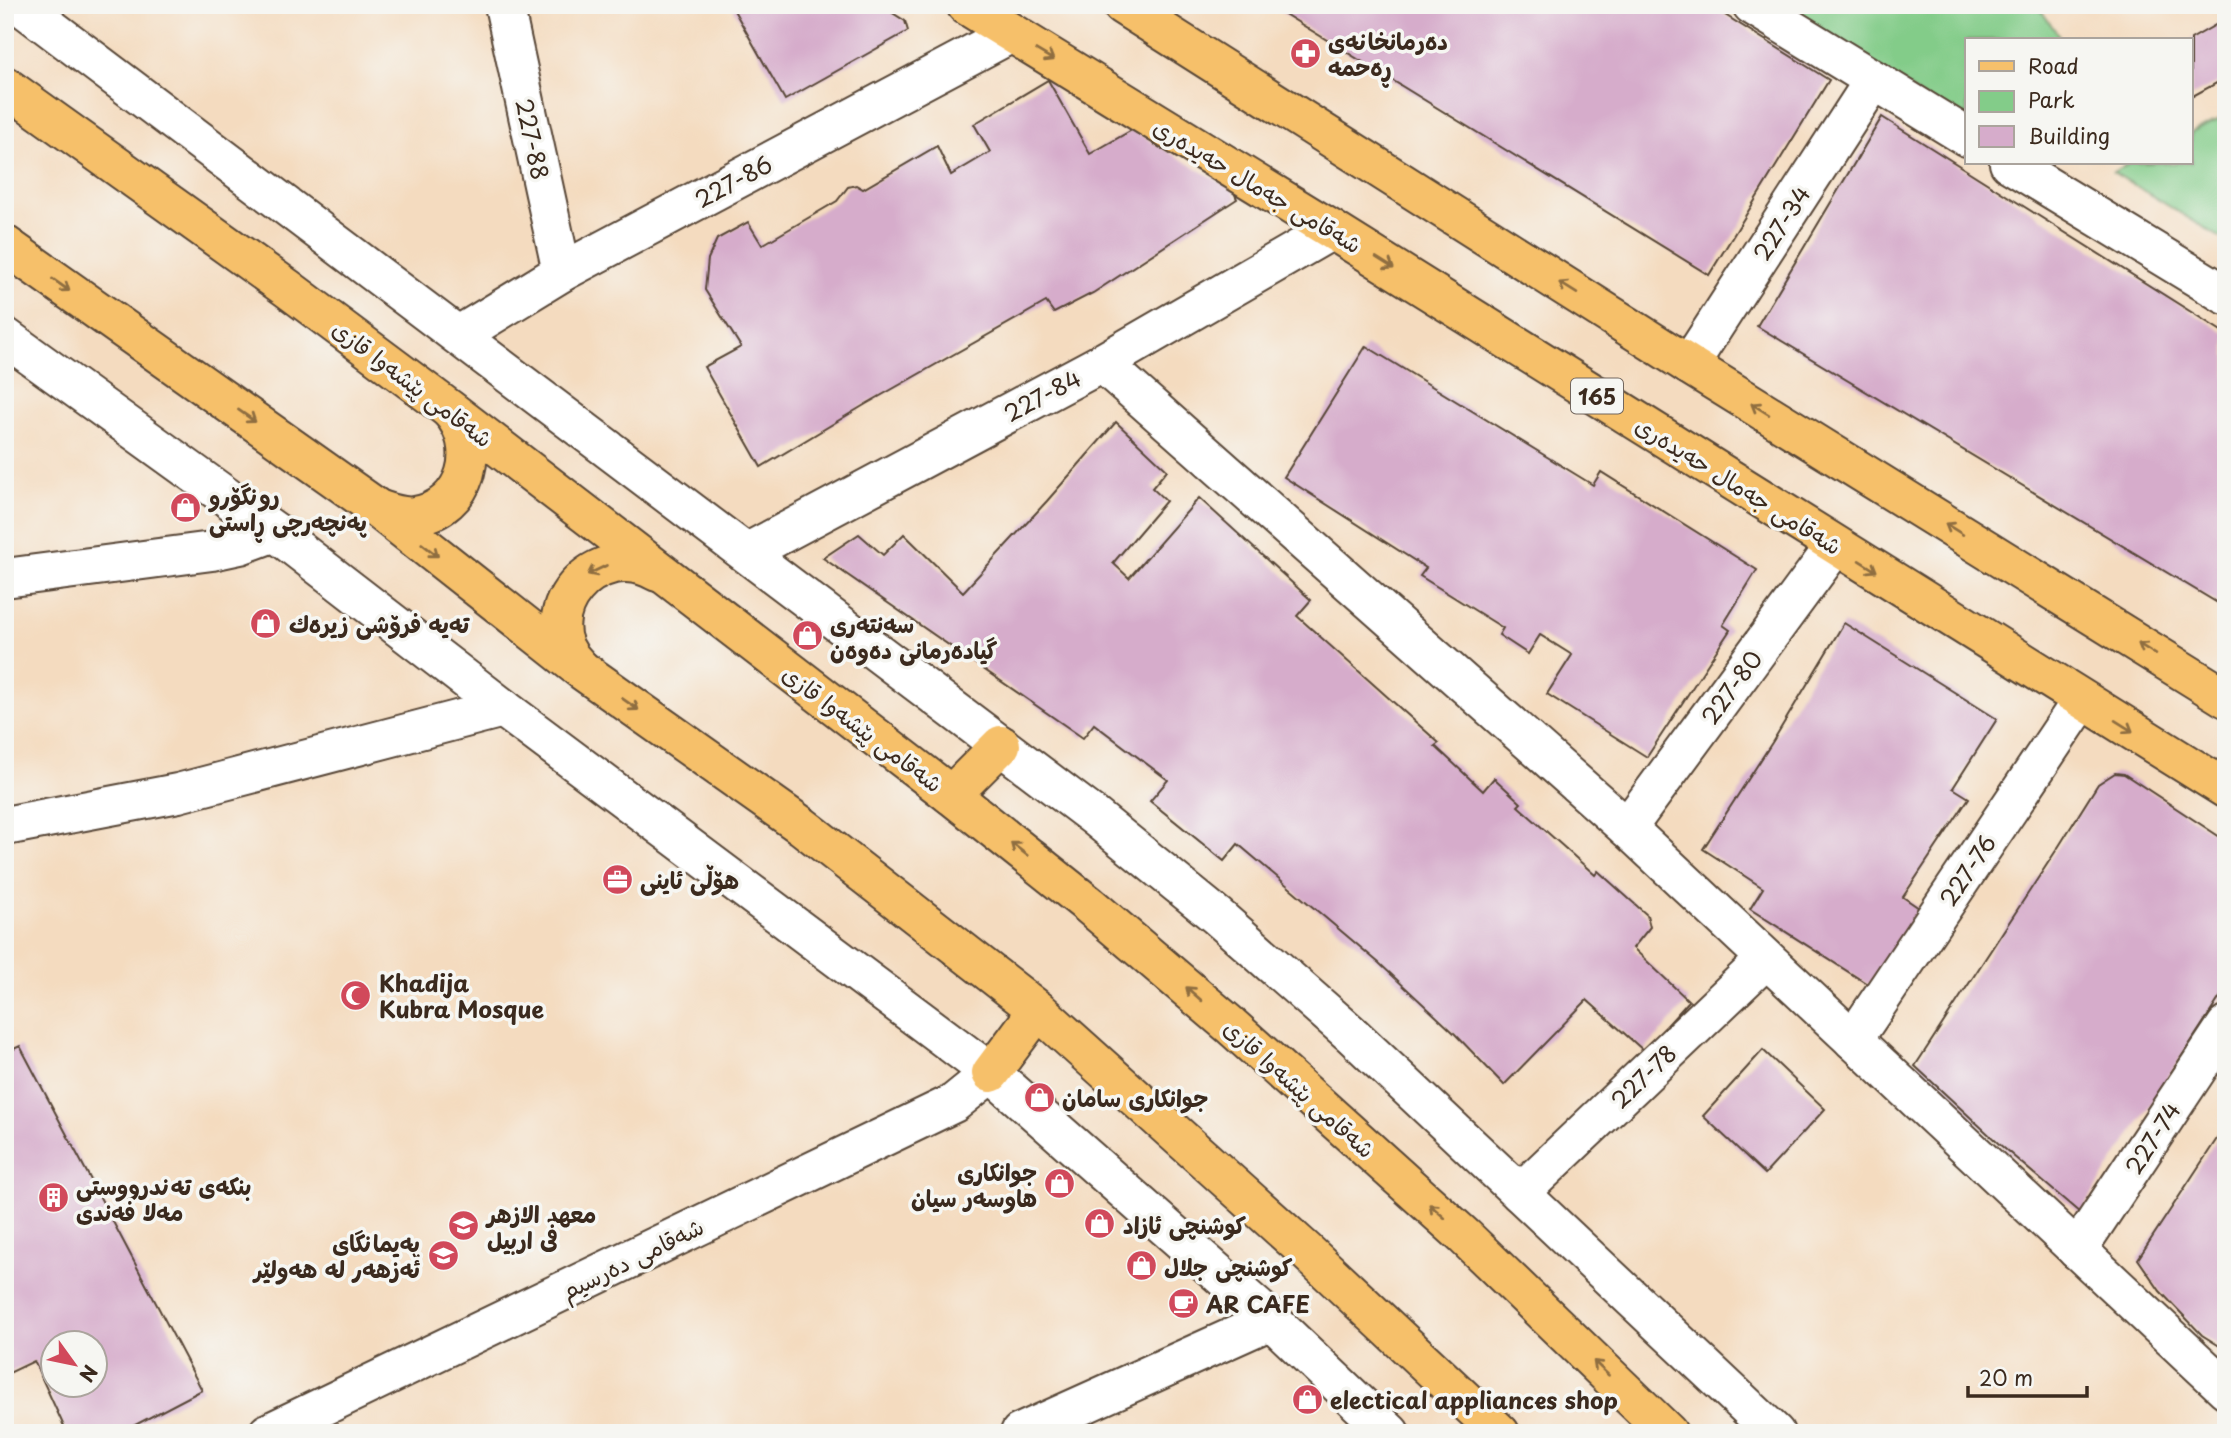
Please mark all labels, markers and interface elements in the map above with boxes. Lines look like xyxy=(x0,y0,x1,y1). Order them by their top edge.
place label: دەرمانخانەی ڕەحمە xyxy=(1328,23,1448,88)
pharmacy icon: دەرمانخانەی ڕەحمە xyxy=(1288,36,1322,70)
legend xyxy=(1965,38,2192,164)
one-way arrow xyxy=(1034,48,1054,62)
text: Road xyxy=(2028,49,2079,81)
text: Park xyxy=(2028,83,2075,115)
street label: 227-88 xyxy=(507,95,559,183)
street label: شەقامی جەمال حەیدەری xyxy=(1147,109,1369,261)
text: Building xyxy=(2028,119,2110,151)
street label: 227-86 xyxy=(688,146,778,216)
street label: 227-34 xyxy=(1744,179,1818,267)
one-way arrow xyxy=(1375,256,1394,271)
one-way arrow xyxy=(51,277,70,292)
one-way arrow xyxy=(1558,281,1578,295)
street label: شەقامی پێشەوا قازی xyxy=(325,311,501,455)
street label: 227-84 xyxy=(997,360,1087,430)
road number: 165 xyxy=(1571,378,1623,414)
one-way arrow xyxy=(1751,402,1771,416)
street label: شەقامی جەمال حەیدەری xyxy=(1629,407,1849,563)
one-way arrow xyxy=(237,409,256,423)
place label: رونگۆرو پەنچەرچی ڕاستی xyxy=(208,478,367,543)
shop icon: رونگۆرو پەنچەرچی ڕاستی xyxy=(169,491,203,525)
one-way arrow xyxy=(1944,522,1964,536)
one-way arrow xyxy=(421,542,439,558)
one-way arrow xyxy=(1858,560,1878,574)
one-way arrow xyxy=(587,564,608,578)
shop icon: تەیە فرۆشی زیرەك xyxy=(249,606,283,640)
place label: تەیە فرۆشی زیرەك xyxy=(289,606,471,641)
place label: سەنتەری گیادەرمانی دەوەن xyxy=(830,606,998,667)
shop icon: سەنتەری گیادەرمانی دەوەن xyxy=(790,619,824,653)
street label: 227-80 xyxy=(1692,642,1770,732)
one-way arrow xyxy=(2138,642,2157,657)
street label: شەقامی پێشەوا قازی xyxy=(775,656,951,800)
one-way arrow xyxy=(620,697,639,711)
one-way arrow xyxy=(2113,719,2133,733)
street label: 227-76 xyxy=(1930,827,2004,913)
one-way arrow xyxy=(1010,841,1028,857)
office icon: هۆڵی ئاینی xyxy=(600,862,634,896)
place label: هۆڵی ئاینی xyxy=(640,862,739,897)
place label: Khadija Kubra Mosque xyxy=(379,965,545,1026)
mosque icon: Khadija Kubra Mosque xyxy=(339,978,373,1012)
one-way arrow xyxy=(1185,986,1203,1002)
street label: شەقامی پێشەوا قازی xyxy=(1217,1010,1383,1166)
street label: 227-78 xyxy=(1602,1036,1684,1116)
shop icon: جوانکاری سامان xyxy=(1022,1080,1056,1114)
place label: جوانکاری سامان xyxy=(1062,1080,1208,1115)
street label: 227-74 xyxy=(2115,1095,2189,1181)
place label: جوانکاری هاوسەر سیان xyxy=(911,1154,1037,1215)
shop icon: جوانکاری هاوسەر سیان xyxy=(1043,1167,1077,1201)
place label: بنکەی تەندرووستی مەلا فەندی xyxy=(76,1168,251,1229)
building icon: بنکەی تەندرووستی مەلا فەندی xyxy=(36,1181,70,1215)
place label: معهد الازهر فی اربیل xyxy=(485,1196,596,1257)
one-way arrow xyxy=(1428,1203,1446,1219)
shop icon: کوشنچی ئازاد xyxy=(1083,1207,1117,1241)
place label: کوشنچی ئازاد xyxy=(1123,1207,1247,1242)
street label: شەقامی دەرسیم xyxy=(555,1208,710,1310)
school or university icon: معهد الازهر فی اربیل xyxy=(447,1209,481,1243)
place label: پەیمانگای ئەزهەر لە هەولێر xyxy=(252,1225,421,1286)
school or university icon: پەیمانگای ئەزهەر لە هەولێر xyxy=(426,1238,460,1272)
shop icon: کوشنچی جلال xyxy=(1124,1249,1158,1283)
place label: کوشنچی جلال xyxy=(1164,1249,1293,1284)
cafe icon: AR CAFE xyxy=(1166,1286,1200,1320)
place label: AR CAFE xyxy=(1205,1286,1310,1321)
north arrow xyxy=(38,1330,108,1400)
scale bar xyxy=(1968,1354,2088,1398)
text: N xyxy=(73,1360,105,1388)
one-way arrow xyxy=(1593,1360,1610,1377)
text: 20 m xyxy=(1979,1361,2033,1393)
shop icon: electical appliances shop xyxy=(1290,1382,1324,1416)
place label: electical appliances shop xyxy=(1330,1382,1618,1417)

